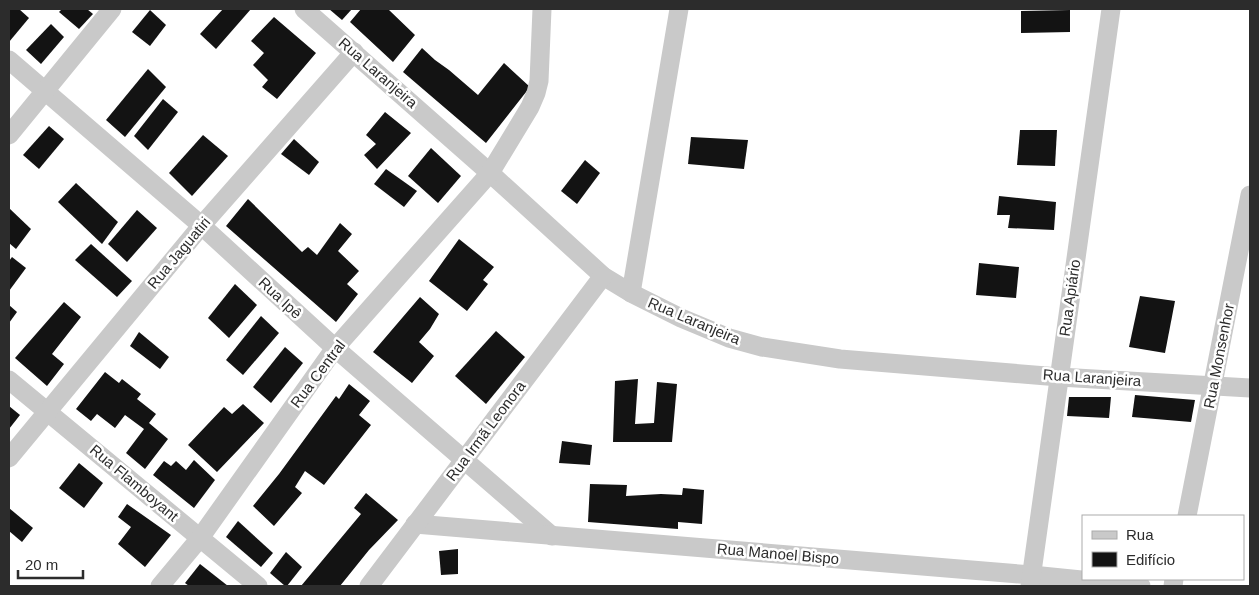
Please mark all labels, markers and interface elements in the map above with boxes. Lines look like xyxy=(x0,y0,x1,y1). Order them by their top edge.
street label: Rua Laranjeira xyxy=(336,34,422,112)
street label: Rua Jaguatiri xyxy=(144,213,214,292)
street label: Rua Apiário xyxy=(1056,258,1083,338)
street label: Rua Ipê xyxy=(255,273,305,322)
street label: Rua Laranjeira xyxy=(646,293,743,348)
street label: Rua Monsenhor xyxy=(1200,302,1237,410)
street label: Rua Central xyxy=(287,337,348,411)
street label: Rua Laranjeira xyxy=(1042,366,1142,389)
street label: Rua Irmã Leonora xyxy=(442,377,529,484)
street label: Rua Flamboyant xyxy=(87,441,183,525)
legend xyxy=(1082,515,1244,580)
text: Rua xyxy=(1126,526,1154,543)
street label: Rua Manoel Bispo xyxy=(716,540,840,567)
scale bar xyxy=(18,548,82,580)
text: Edifício xyxy=(1126,551,1175,568)
text: 20 m xyxy=(25,556,58,573)

